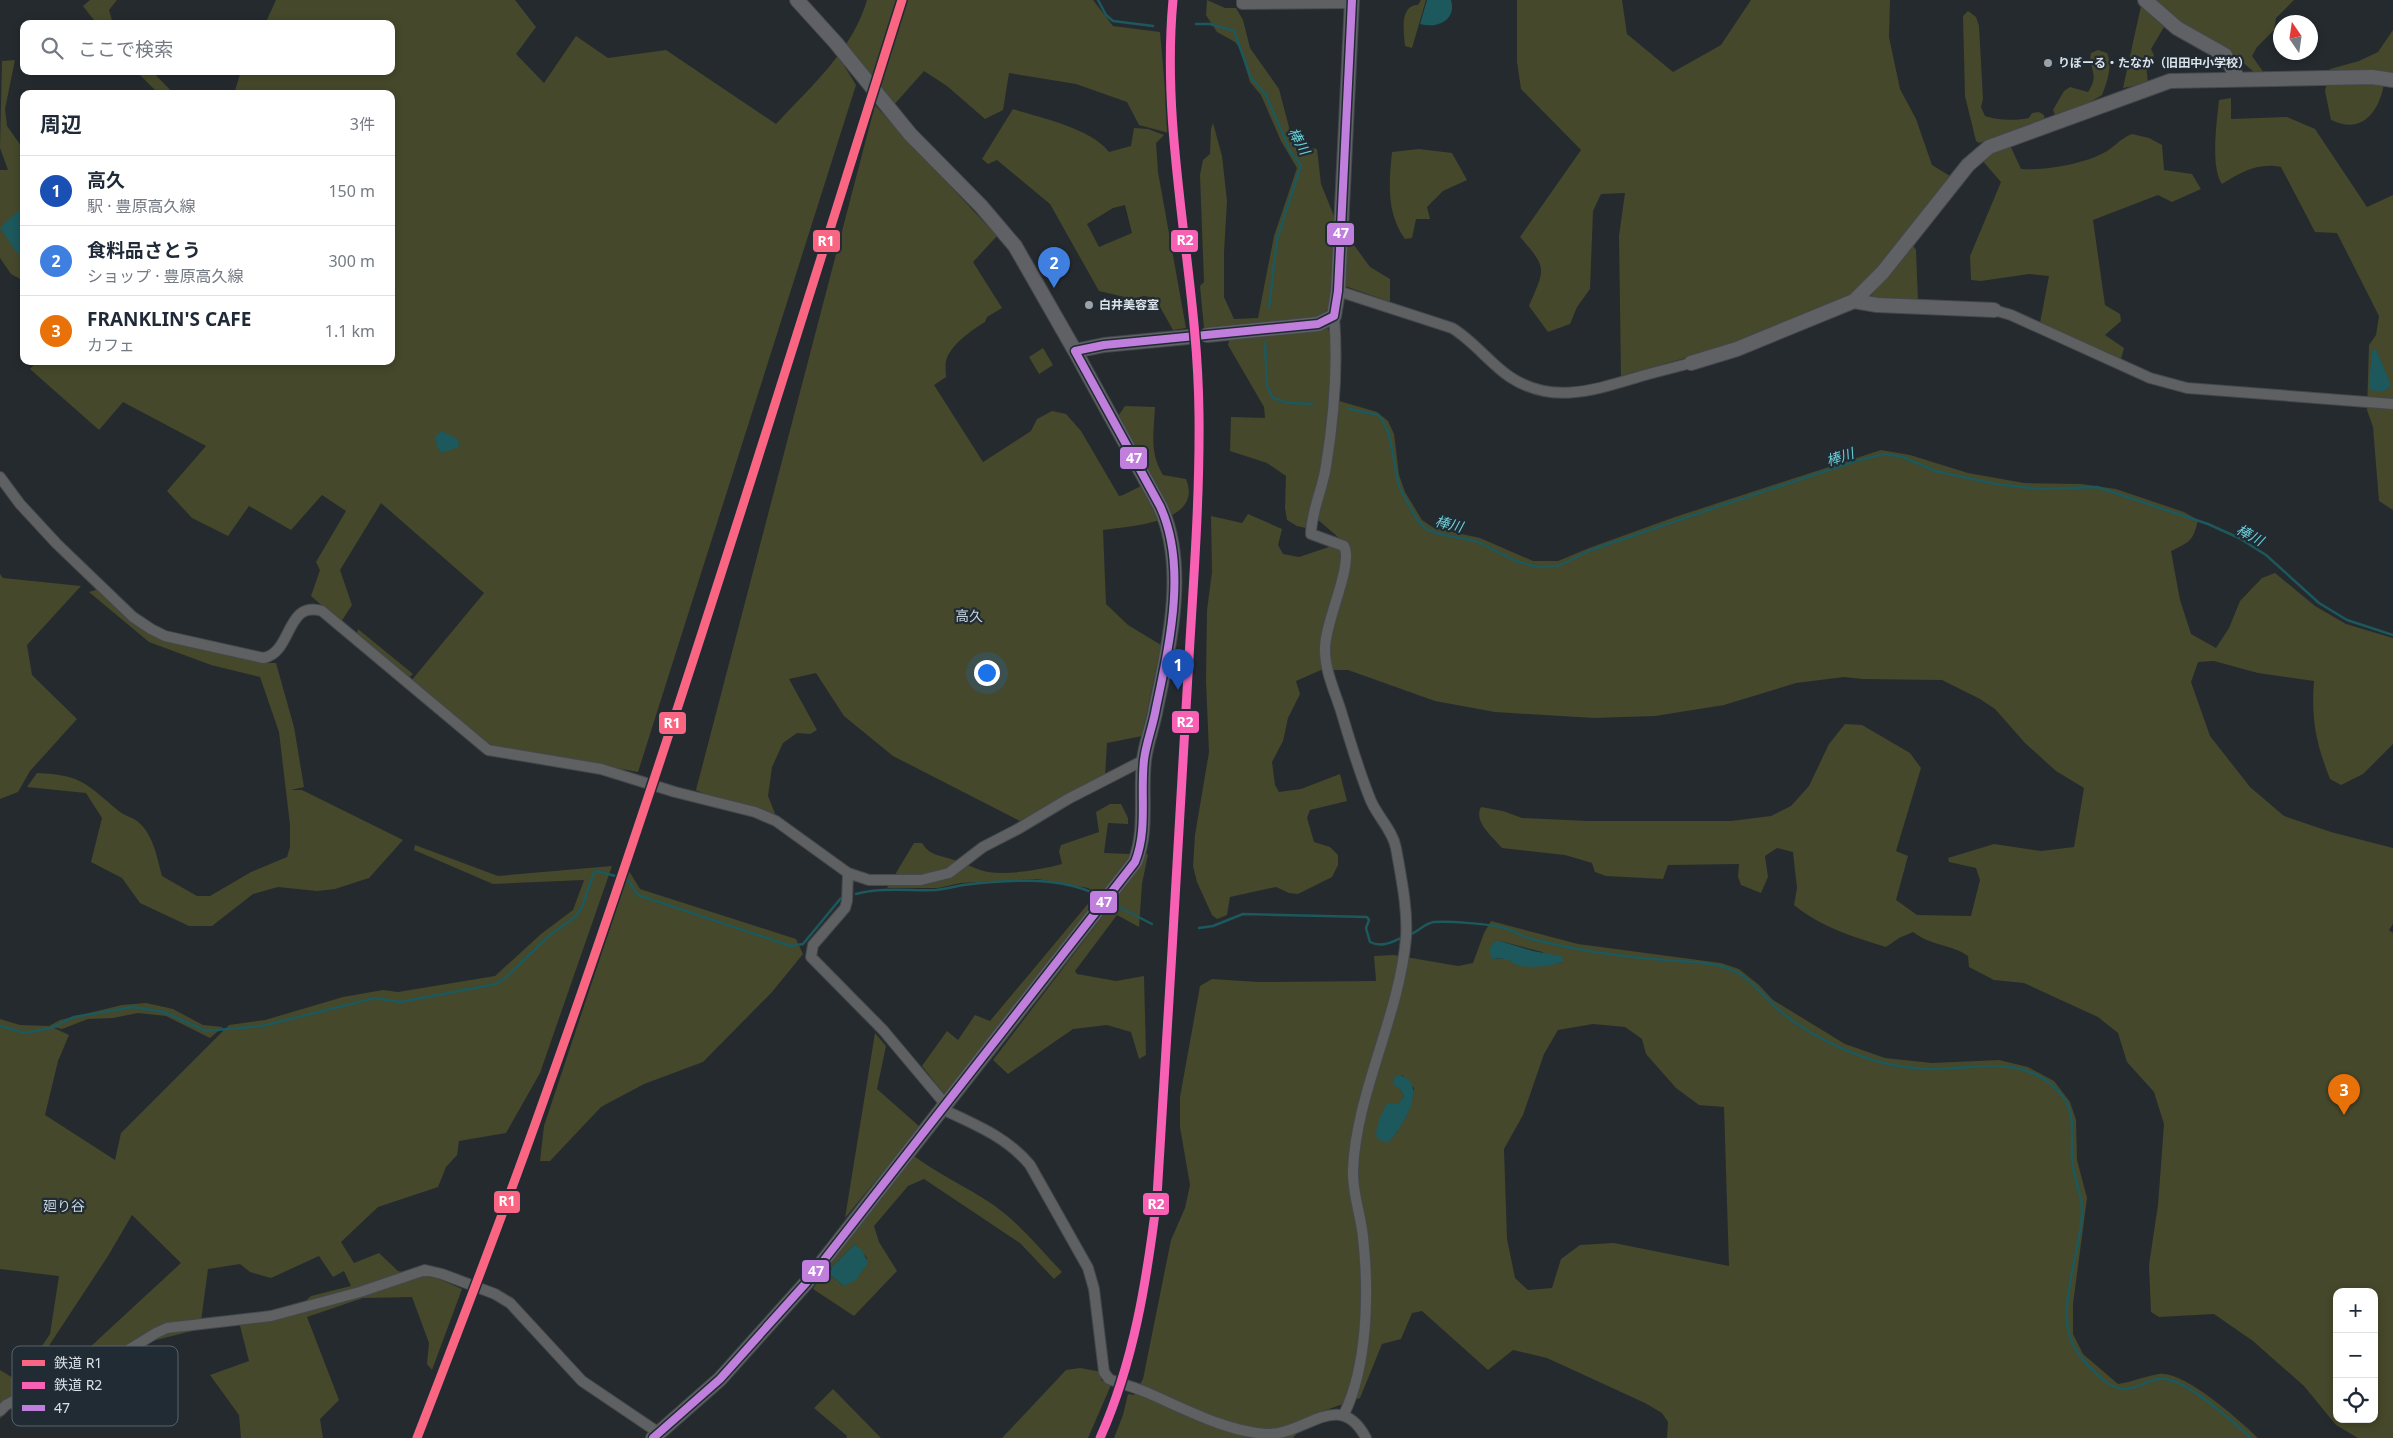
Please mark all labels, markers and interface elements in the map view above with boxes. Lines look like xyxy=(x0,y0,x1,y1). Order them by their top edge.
north arrow xyxy=(2273,15,2318,60)
search box xyxy=(20,20,395,75)
icon: search xyxy=(38,34,66,62)
text: ここで検索 xyxy=(78,36,173,62)
place label: りぼーる・たなか（旧田中小学校） xyxy=(2058,54,2250,71)
marker: りぼーる・たなか（旧田中小学校） xyxy=(2042,57,2054,69)
text: 周辺 xyxy=(40,110,82,138)
text: 3件 xyxy=(350,113,375,135)
water label: 棒川 xyxy=(1284,124,1316,159)
text: 高久 xyxy=(87,167,125,193)
text: 1 xyxy=(51,180,61,202)
text: 150 m xyxy=(328,180,375,202)
text: 駅 · 豊原高久線 xyxy=(87,195,196,217)
line badge: 47 xyxy=(1326,222,1355,246)
text: 47 xyxy=(1333,223,1349,242)
line badge: R1 xyxy=(812,229,841,253)
line badge: R2 xyxy=(1170,229,1199,253)
text: R2 xyxy=(1176,230,1194,249)
text: R1 xyxy=(817,231,835,250)
text: 食料品さとう xyxy=(87,237,201,263)
pin: 2 xyxy=(1038,247,1070,288)
text: 2 xyxy=(51,250,61,272)
text: 300 m xyxy=(328,250,375,272)
text: ショップ · 豊原高久線 xyxy=(87,265,244,287)
place label: 白井美容室 xyxy=(1099,296,1159,313)
marker: 白井美容室 xyxy=(1083,299,1095,311)
text: FRANKLIN'S CAFE xyxy=(87,306,251,332)
text: 3 xyxy=(51,320,61,342)
text: 1.1 km xyxy=(325,320,375,342)
text: カフェ xyxy=(87,334,135,356)
water label: 棒川 xyxy=(1824,443,1858,470)
line badge: 47 xyxy=(1119,446,1148,470)
text: 47 xyxy=(1126,448,1142,467)
water label: 棒川 xyxy=(1433,511,1467,537)
water label: 棒川 xyxy=(2233,520,2269,550)
district label: 高久 xyxy=(955,606,983,625)
pin: 1 xyxy=(1162,649,1194,690)
your location xyxy=(974,660,1000,686)
line badge: R2 xyxy=(1171,710,1200,734)
line badge: R1 xyxy=(658,711,687,735)
text: R2 xyxy=(1176,712,1194,731)
text: R1 xyxy=(663,713,681,732)
line badge: 47 xyxy=(1089,890,1118,914)
text: 47 xyxy=(1096,892,1112,911)
pin: 3 xyxy=(2328,1074,2360,1115)
line badge: R1 xyxy=(493,1190,521,1214)
text: R1 xyxy=(498,1191,516,1210)
line badge: R2 xyxy=(1142,1192,1170,1216)
text: R2 xyxy=(1147,1194,1165,1213)
district label: 廻り谷 xyxy=(43,1196,85,1215)
line badge: 47 xyxy=(801,1259,830,1283)
text: 47 xyxy=(808,1261,824,1280)
map controls xyxy=(2333,1288,2378,1423)
button: + xyxy=(2333,1288,2378,1333)
button: − xyxy=(2333,1333,2378,1378)
legend xyxy=(12,1346,178,1426)
text: 鉄道 R1 xyxy=(54,1353,102,1372)
text: 鉄道 R2 xyxy=(54,1375,102,1394)
button: locate xyxy=(2333,1378,2378,1423)
text: 47 xyxy=(54,1398,70,1417)

